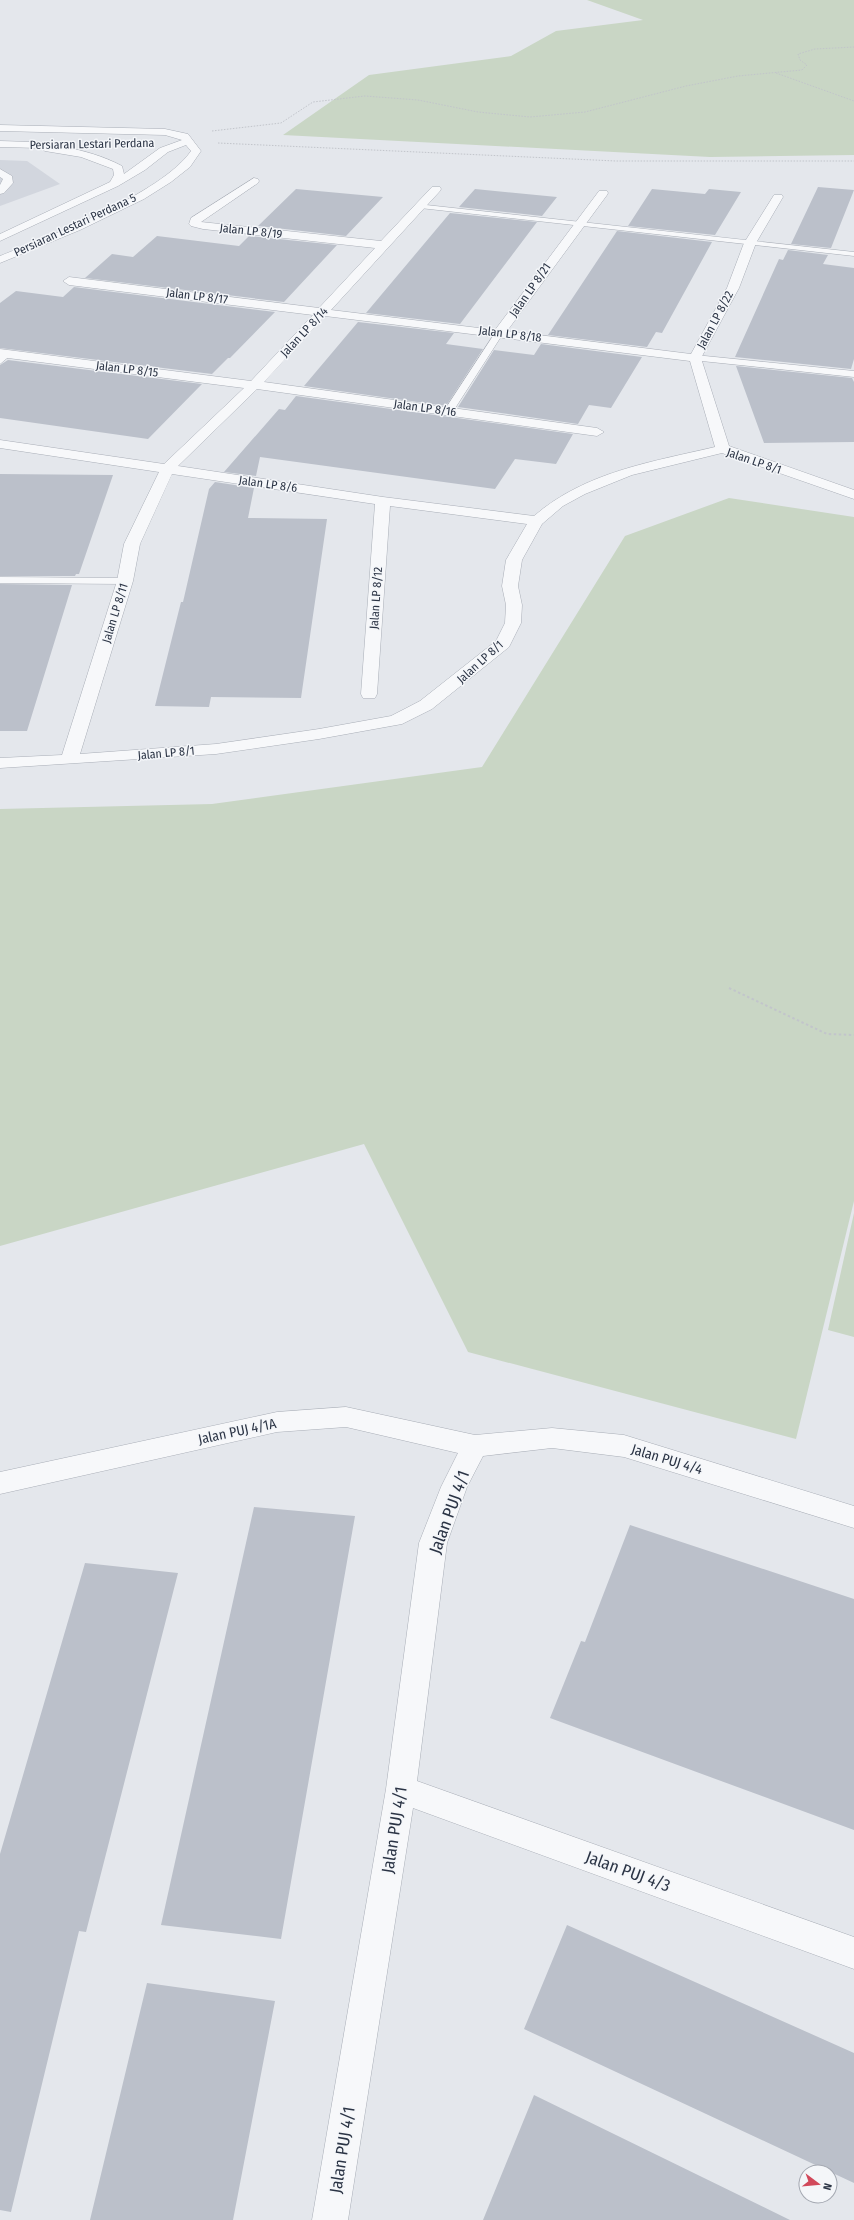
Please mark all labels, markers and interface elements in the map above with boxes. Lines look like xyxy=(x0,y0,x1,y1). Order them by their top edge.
street label: Persiaran Lestari Perdana xyxy=(29,136,155,152)
street label: Persiaran Lestari Perdana 5 xyxy=(12,190,139,259)
street label: Jalan LP 8/19 xyxy=(219,221,283,241)
street label: Jalan LP 8/21 xyxy=(506,260,554,320)
street label: Jalan LP 8/17 xyxy=(165,285,229,307)
street label: Jalan LP 8/22 xyxy=(694,289,736,351)
street label: Jalan LP 8/14 xyxy=(277,304,331,360)
street label: Jalan LP 8/18 xyxy=(478,323,542,345)
street label: Jalan LP 8/15 xyxy=(95,358,159,380)
street label: Jalan LP 8/16 xyxy=(393,397,457,419)
street label: Jalan LP 8/1 xyxy=(725,445,783,477)
street label: Jalan LP 8/6 xyxy=(238,473,298,495)
street label: Jalan LP 8/12 xyxy=(367,566,385,630)
street label: Jalan LP 8/11 xyxy=(99,581,131,645)
street label: Jalan LP 8/1 xyxy=(454,638,506,686)
street label: Jalan LP 8/1 xyxy=(137,744,195,762)
street label: Jalan PUJ 4/1A xyxy=(197,1415,278,1448)
street label: Jalan PUJ 4/4 xyxy=(629,1441,705,1478)
street label: Jalan PUJ 4/1 xyxy=(425,1468,474,1557)
street label: Jalan PUJ 4/1 xyxy=(377,1785,412,1875)
street label: Jalan PUJ 4/3 xyxy=(582,1846,673,1897)
street label: Jalan PUJ 4/1 xyxy=(325,2105,360,2195)
north arrow xyxy=(798,2164,838,2204)
text: N xyxy=(820,2182,834,2192)

